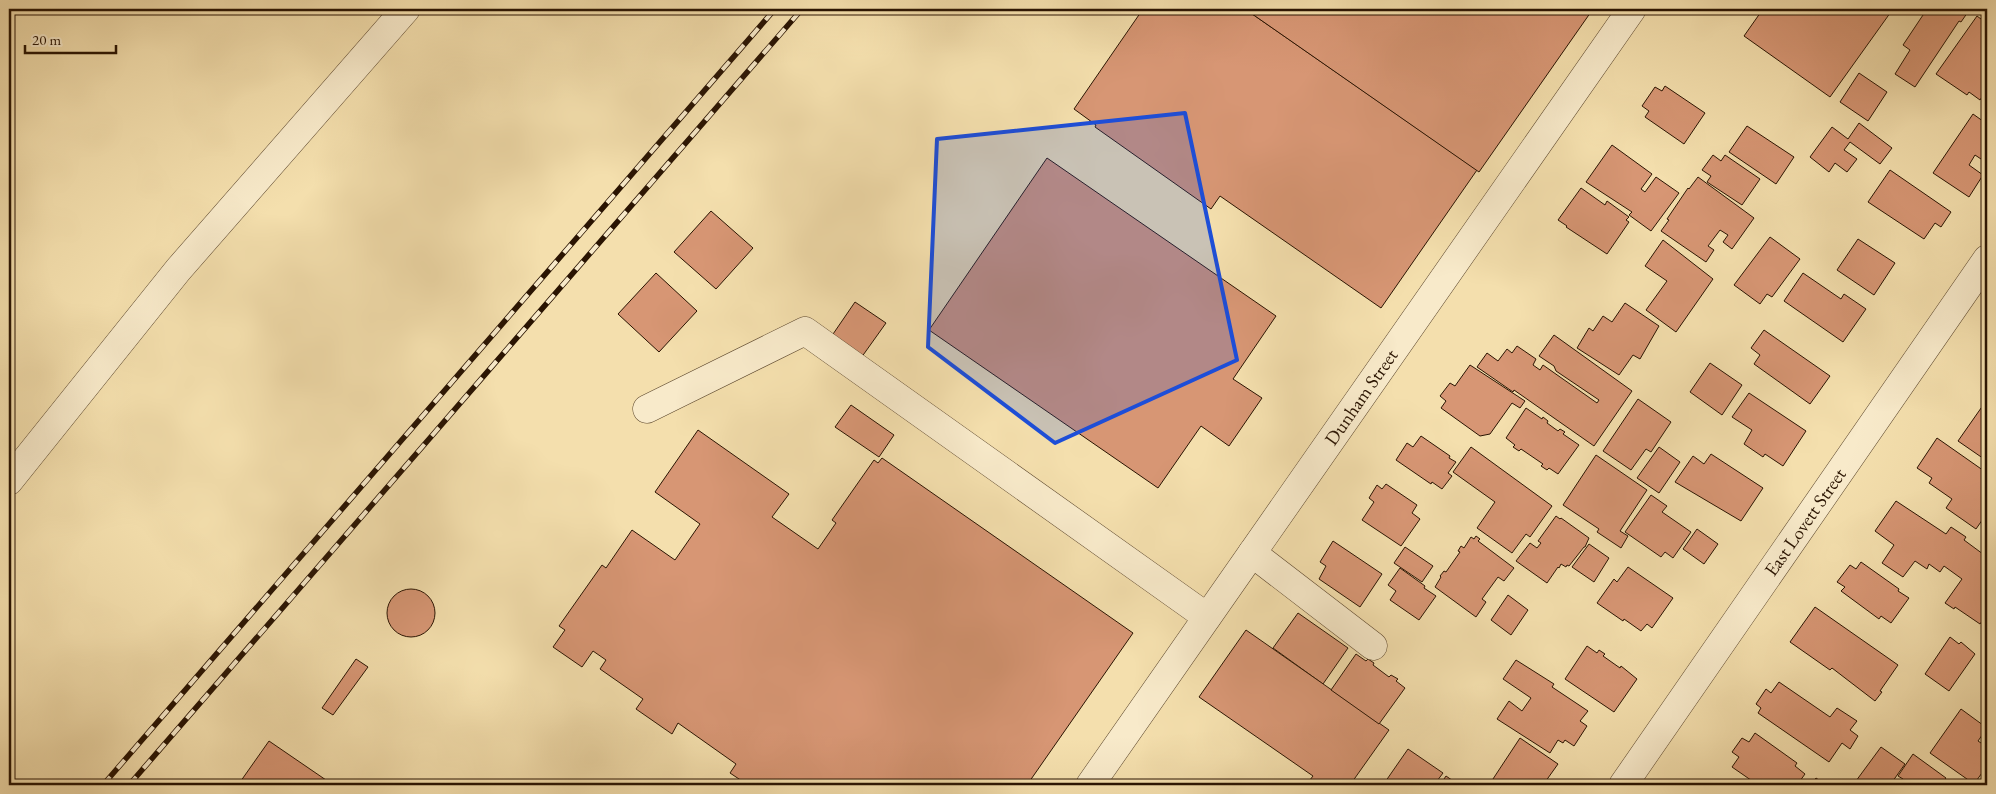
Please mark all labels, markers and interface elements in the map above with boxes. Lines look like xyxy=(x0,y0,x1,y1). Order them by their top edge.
scale bar xyxy=(25,22,116,54)
text: 20 m xyxy=(32,30,61,49)
street label: Dunham Street xyxy=(1319,344,1403,450)
street label: East Lovett Street xyxy=(1758,463,1852,581)

